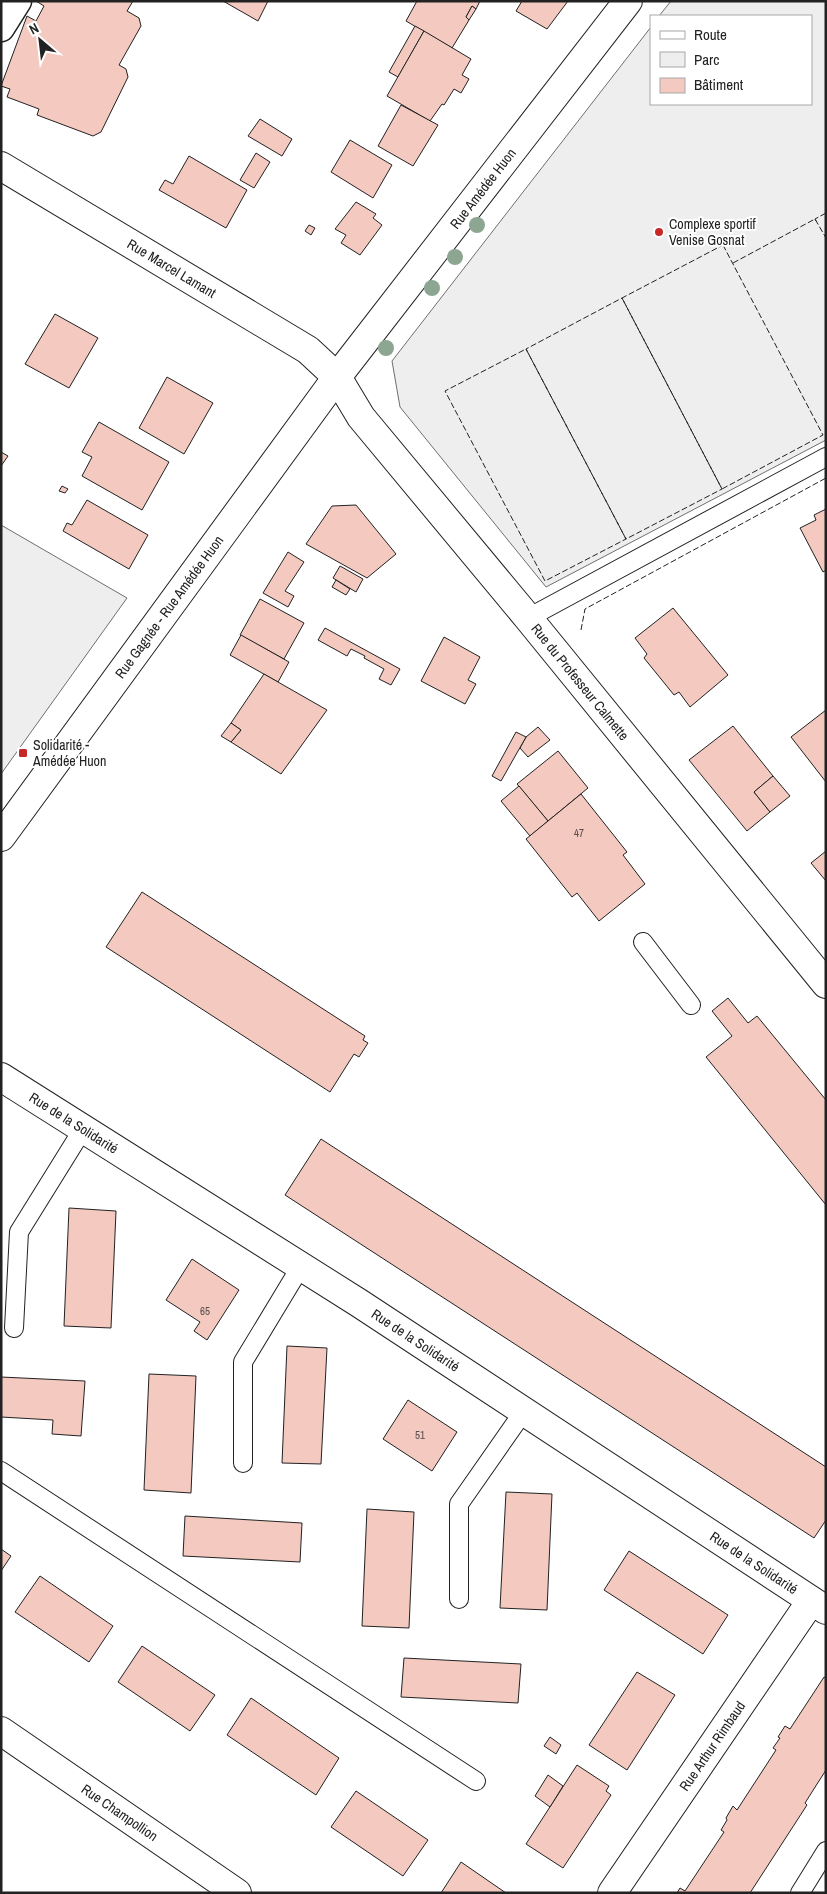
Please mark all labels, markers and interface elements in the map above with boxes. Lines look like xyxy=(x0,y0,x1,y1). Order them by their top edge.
north arrow xyxy=(15,15,65,65)
legend xyxy=(650,15,812,105)
text: N xyxy=(26,19,42,38)
text: Route xyxy=(694,24,727,45)
text: Parc xyxy=(694,49,719,70)
text: Bâtiment xyxy=(694,74,744,95)
street label: Rue Amédée Huon xyxy=(446,145,520,232)
place label: Complexe sportif Venise Gosnat xyxy=(669,215,757,249)
marker: Complexe sportif Venise Gosnat xyxy=(653,226,665,238)
street label: Rue Marcel Lamant xyxy=(124,235,219,302)
street label: Rue Gagnée - Rue Amédée Huon xyxy=(111,532,227,682)
street label: Rue du Professeur Calmette xyxy=(527,620,633,744)
place label: Solidarité - Amédée Huon xyxy=(32,736,106,770)
marker: Solidarité - Amédée Huon xyxy=(17,747,29,759)
house number: 47 xyxy=(574,826,584,840)
street label: Rue de la Solidarité xyxy=(26,1088,122,1158)
house number: 65 xyxy=(200,1304,210,1318)
street label: Rue de la Solidarité xyxy=(368,1305,463,1376)
house number: 51 xyxy=(415,1428,425,1442)
street label: Rue de la Solidarité xyxy=(707,1527,801,1598)
street label: Rue Arthur Rimbaud xyxy=(675,1698,749,1794)
street label: Rue Champollion xyxy=(78,1780,161,1845)

